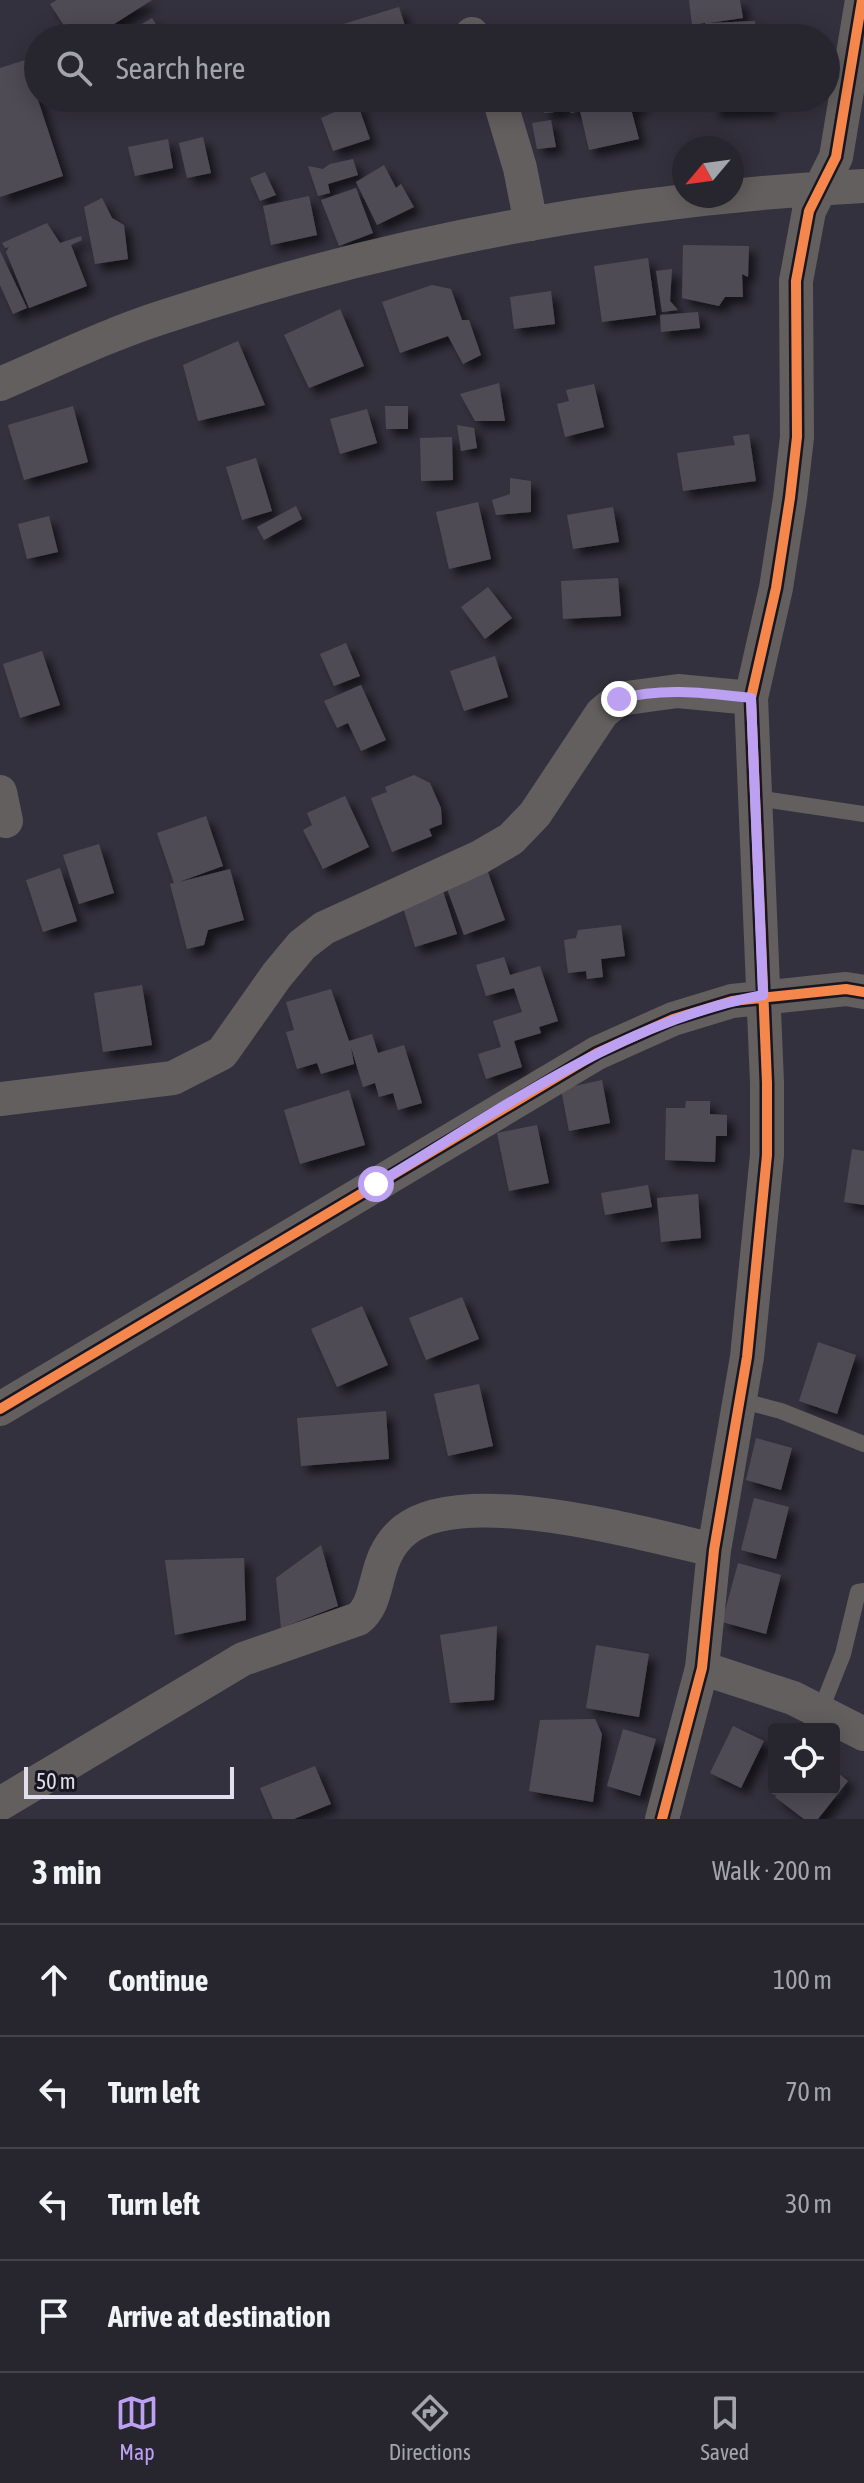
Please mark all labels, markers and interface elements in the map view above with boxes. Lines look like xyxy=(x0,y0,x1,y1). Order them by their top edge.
search box xyxy=(24,24,840,112)
icon: search xyxy=(52,46,96,90)
text: Search here xyxy=(116,51,245,85)
north arrow xyxy=(672,136,744,208)
route end xyxy=(601,681,637,717)
route start xyxy=(358,1166,394,1202)
map controls xyxy=(768,1723,840,1795)
button: locate xyxy=(768,1723,840,1795)
scale bar xyxy=(24,1763,234,1799)
text: 50 m xyxy=(36,1768,76,1794)
text: 3 min xyxy=(32,1852,101,1891)
text: Walk · 200 m xyxy=(712,1856,832,1886)
icon: ahead xyxy=(32,1958,76,2002)
text: Continue xyxy=(108,1963,208,1997)
text: 100 m xyxy=(773,1965,832,1995)
icon: left xyxy=(32,2070,76,2114)
text: Turn left xyxy=(108,2075,200,2109)
text: 70 m xyxy=(785,2077,832,2107)
icon: left xyxy=(32,2182,76,2226)
text: Turn left xyxy=(108,2187,200,2221)
text: 30 m xyxy=(785,2189,832,2219)
icon: arrive xyxy=(32,2294,76,2338)
text: Arrive at destination xyxy=(108,2299,330,2333)
tab: Map xyxy=(115,2391,159,2465)
tab: Directions xyxy=(389,2391,471,2465)
tab: Saved xyxy=(700,2391,749,2465)

